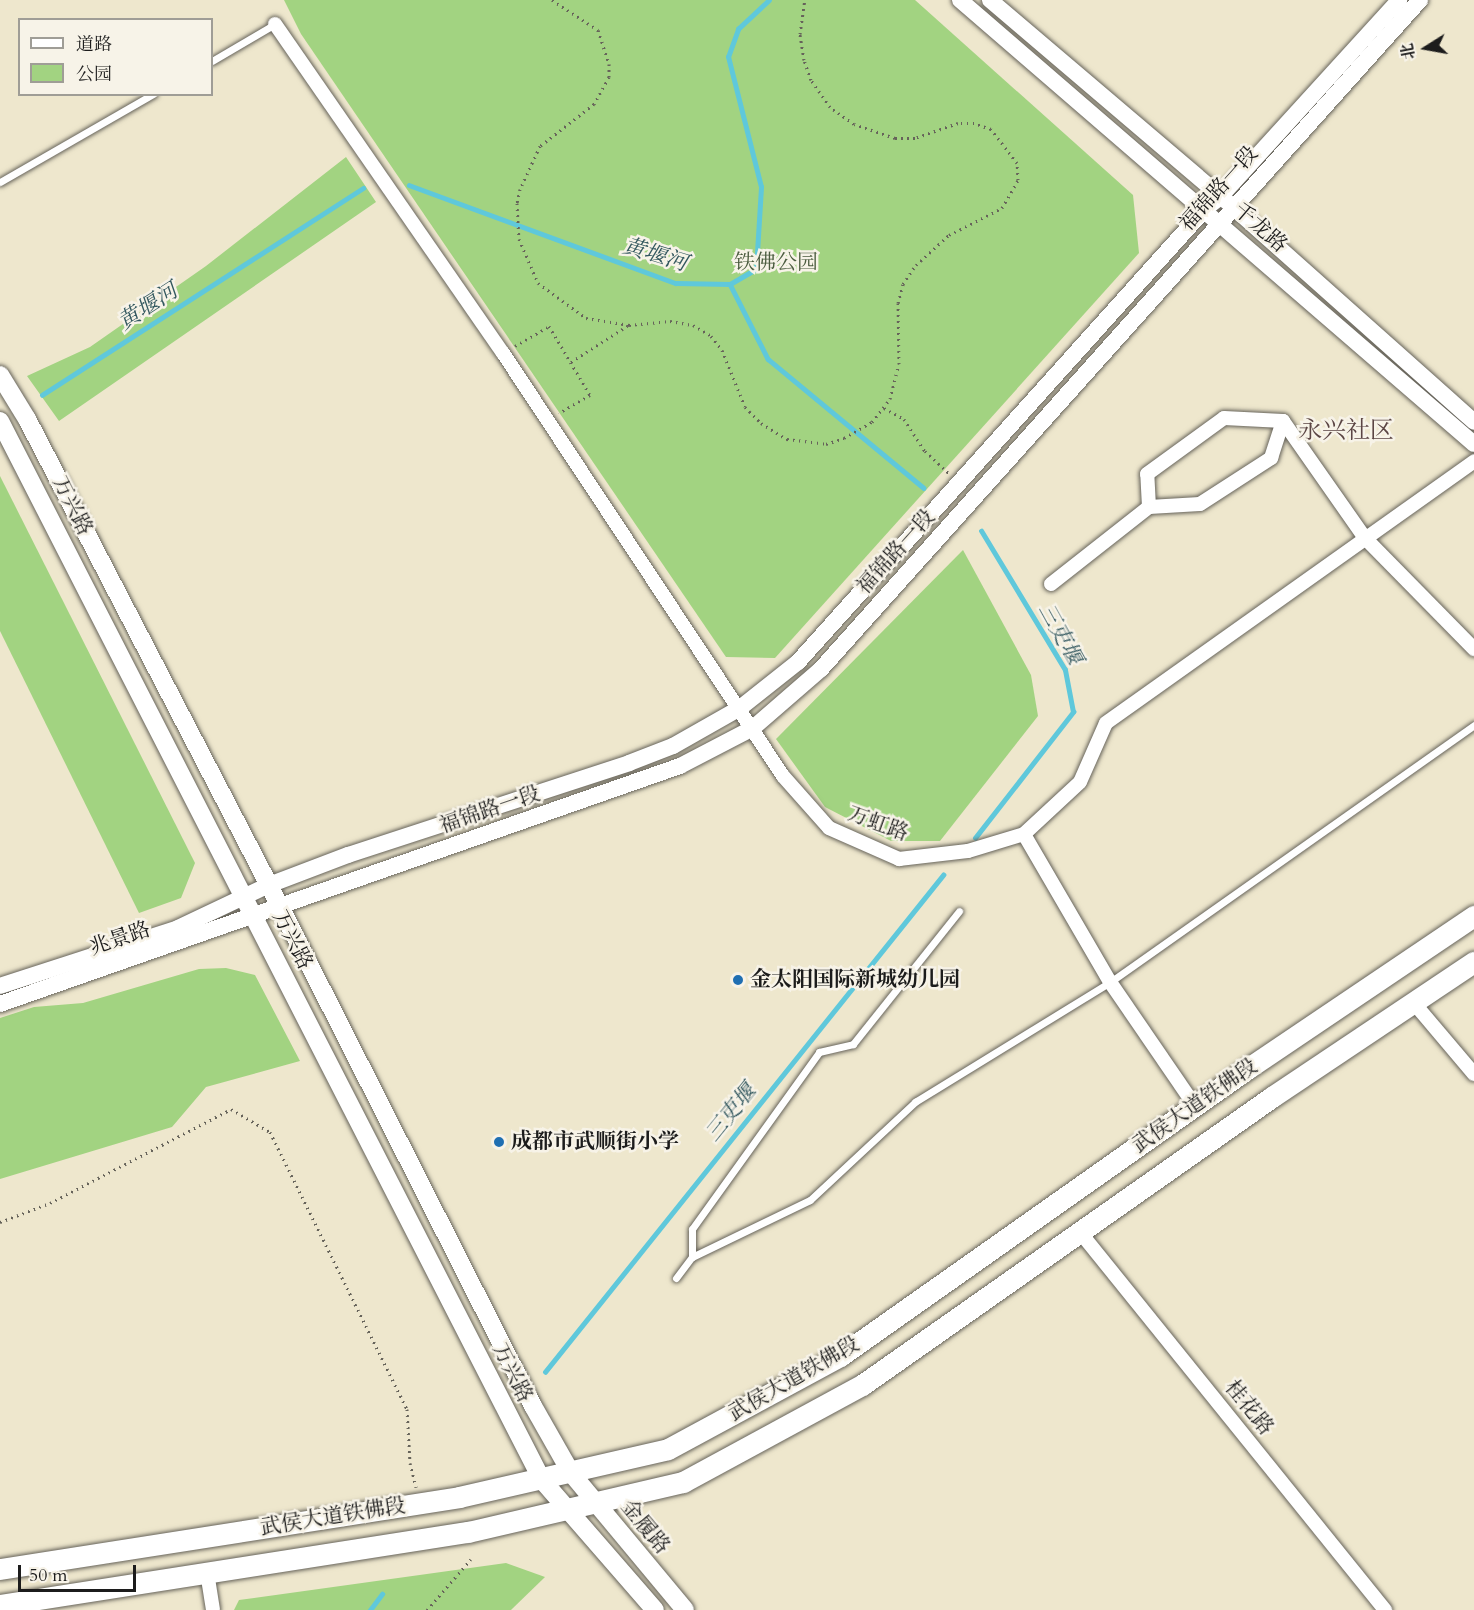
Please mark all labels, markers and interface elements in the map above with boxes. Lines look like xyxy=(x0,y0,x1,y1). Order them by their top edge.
legend xyxy=(18,18,213,96)
north arrow xyxy=(1396,18,1456,78)
text: 道路 xyxy=(76,32,112,57)
text: 北 xyxy=(1396,41,1421,61)
text: 公园 xyxy=(76,62,112,87)
street label: 福锦路一段 xyxy=(1175,142,1263,236)
street label: 千龙路 xyxy=(1228,198,1292,258)
water label: 黄堰河 xyxy=(620,233,690,277)
park label: 铁佛公园 xyxy=(734,250,818,276)
water label: 黄堰河 xyxy=(113,278,183,336)
district label: 永兴社区 xyxy=(1298,417,1394,445)
street label: 万兴路 xyxy=(46,472,98,540)
street label: 福锦路一段 xyxy=(852,505,940,599)
water label: 三吏堰 xyxy=(1032,599,1088,669)
street label: 福锦路一段 xyxy=(436,781,544,839)
street label: 万虹路 xyxy=(844,801,912,847)
street label: 万兴路 xyxy=(266,906,318,974)
street label: 兆景路 xyxy=(86,917,154,961)
place label: 金太阳国际新城幼儿园 xyxy=(750,967,960,993)
marker: 金太阳国际新城幼儿园 xyxy=(731,973,745,987)
street label: 武侯大道铁佛段 xyxy=(1128,1054,1262,1158)
water label: 三吏堰 xyxy=(700,1079,762,1147)
place label: 成都市武顺街小学 xyxy=(511,1129,679,1155)
marker: 成都市武顺街小学 xyxy=(492,1135,506,1149)
street label: 武侯大道铁佛段 xyxy=(724,1331,864,1427)
street label: 万兴路 xyxy=(486,1339,538,1407)
street label: 桂花路 xyxy=(1219,1376,1279,1440)
street label: 武侯大道铁佛段 xyxy=(258,1493,408,1541)
street label: 金履路 xyxy=(615,1495,675,1559)
scale bar xyxy=(21,1553,140,1591)
text: 50 m xyxy=(29,1563,68,1588)

